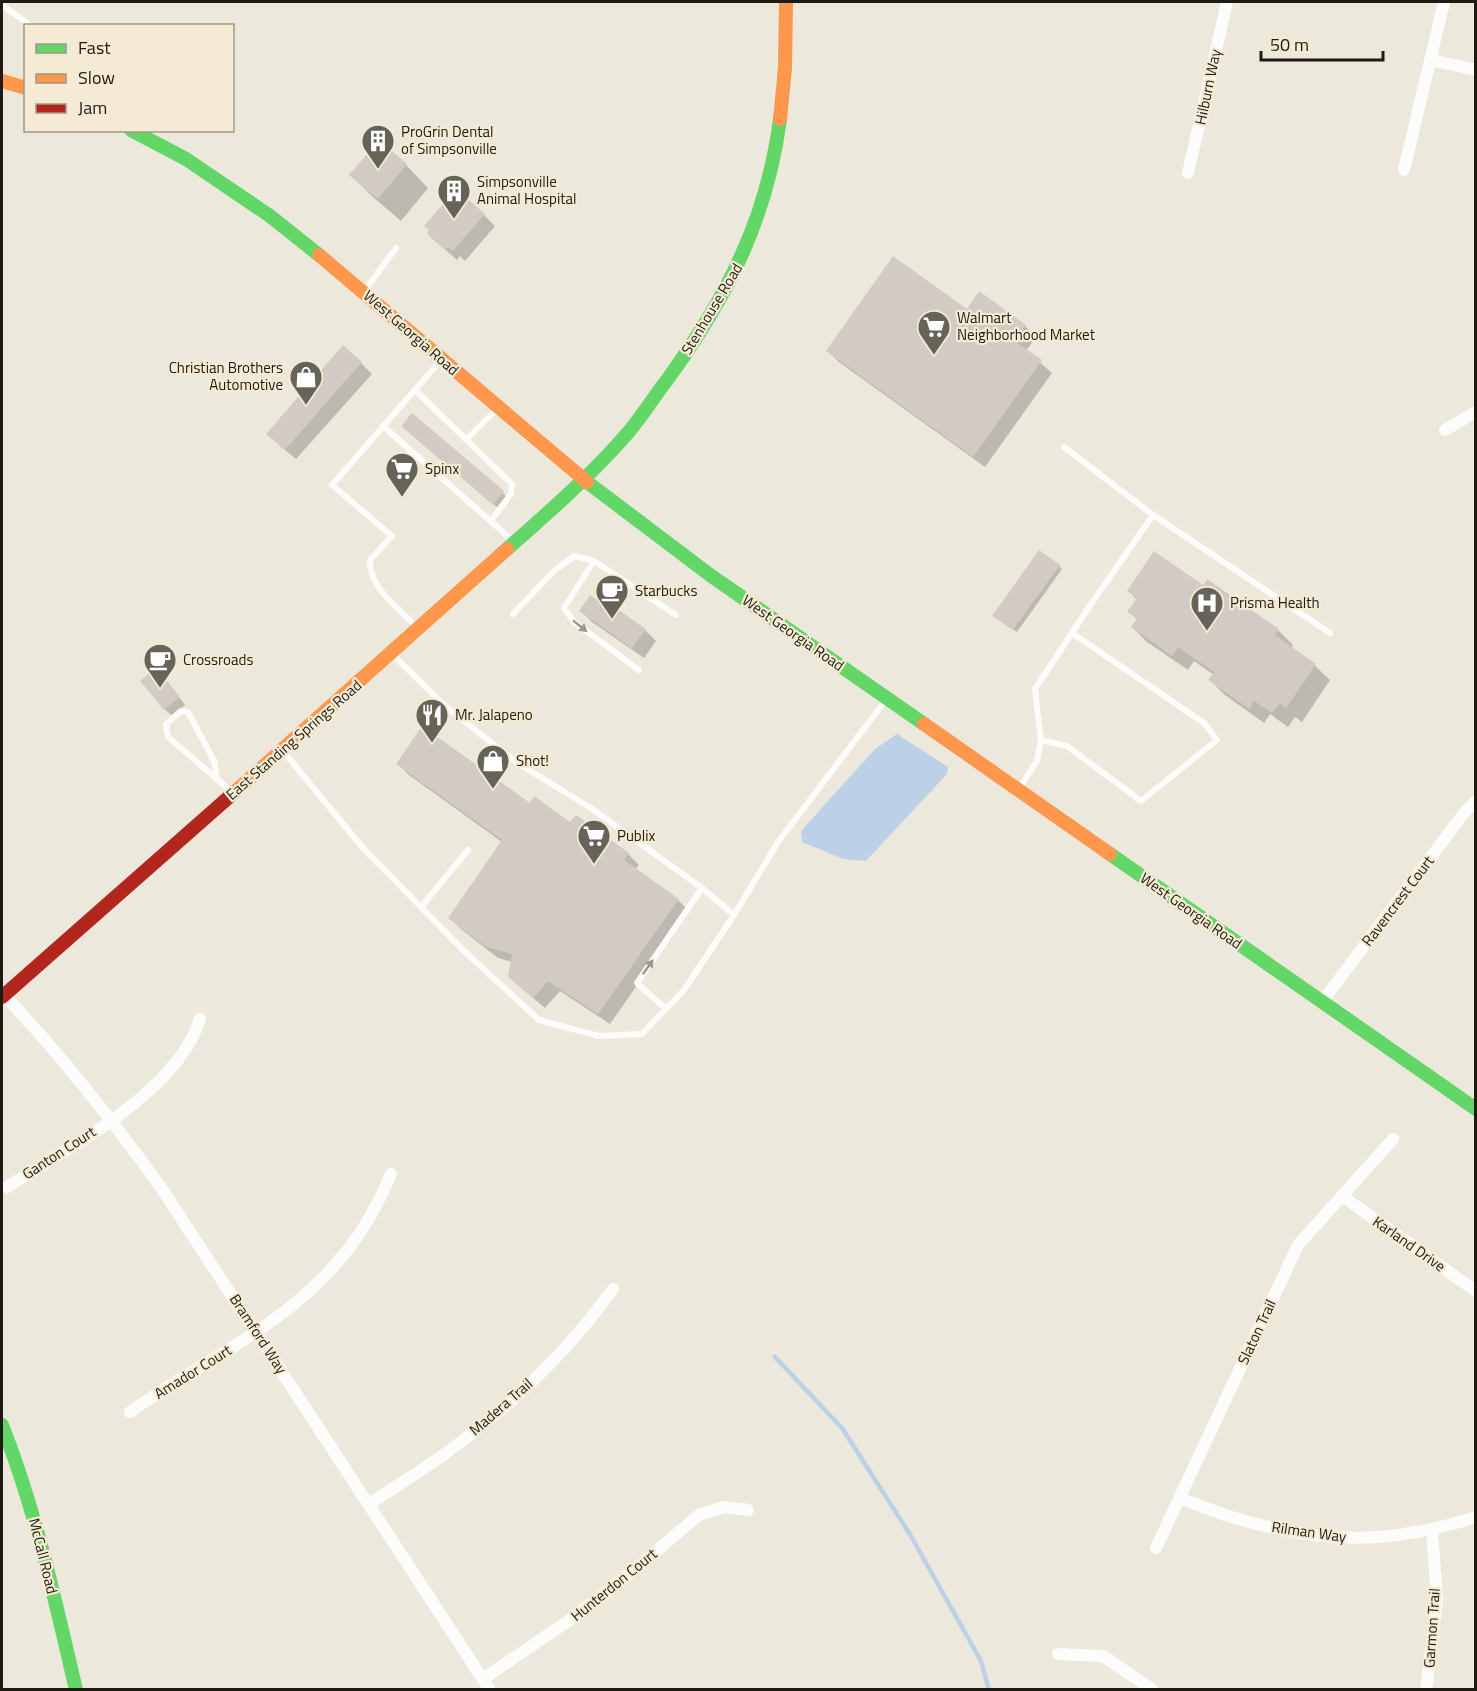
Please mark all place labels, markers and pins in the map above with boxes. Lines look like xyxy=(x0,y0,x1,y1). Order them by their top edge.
place label: ProGrin Dental of Simpsonville xyxy=(401,120,497,160)
building icon: ProGrin Dental of Simpsonville xyxy=(360,123,396,170)
place label: Simpsonville Animal Hospital xyxy=(477,170,576,210)
building icon: Simpsonville Animal Hospital xyxy=(436,173,472,220)
place label: Walmart Neighborhood Market xyxy=(957,306,1096,346)
supermarket icon: Walmart Neighborhood Market xyxy=(916,309,952,356)
place label: Christian Brothers Automotive xyxy=(169,356,283,396)
shop icon: Christian Brothers Automotive xyxy=(288,359,324,406)
supermarket icon: Spinx xyxy=(384,451,420,498)
place label: Spinx xyxy=(425,457,459,480)
cafe icon: Starbucks xyxy=(594,573,630,620)
place label: Starbucks xyxy=(635,579,698,602)
hospital icon: Prisma Health xyxy=(1189,585,1225,632)
place label: Prisma Health xyxy=(1230,591,1320,614)
cafe icon: Crossroads xyxy=(142,642,178,689)
place label: Crossroads xyxy=(183,648,253,671)
restaurant icon: Mr. Jalapeno xyxy=(414,697,450,744)
place label: Mr. Jalapeno xyxy=(455,703,533,726)
shop icon: Shot! xyxy=(475,743,511,790)
place label: Shot! xyxy=(516,749,549,772)
supermarket icon: Publix xyxy=(576,818,612,865)
place label: Publix xyxy=(617,824,656,847)

